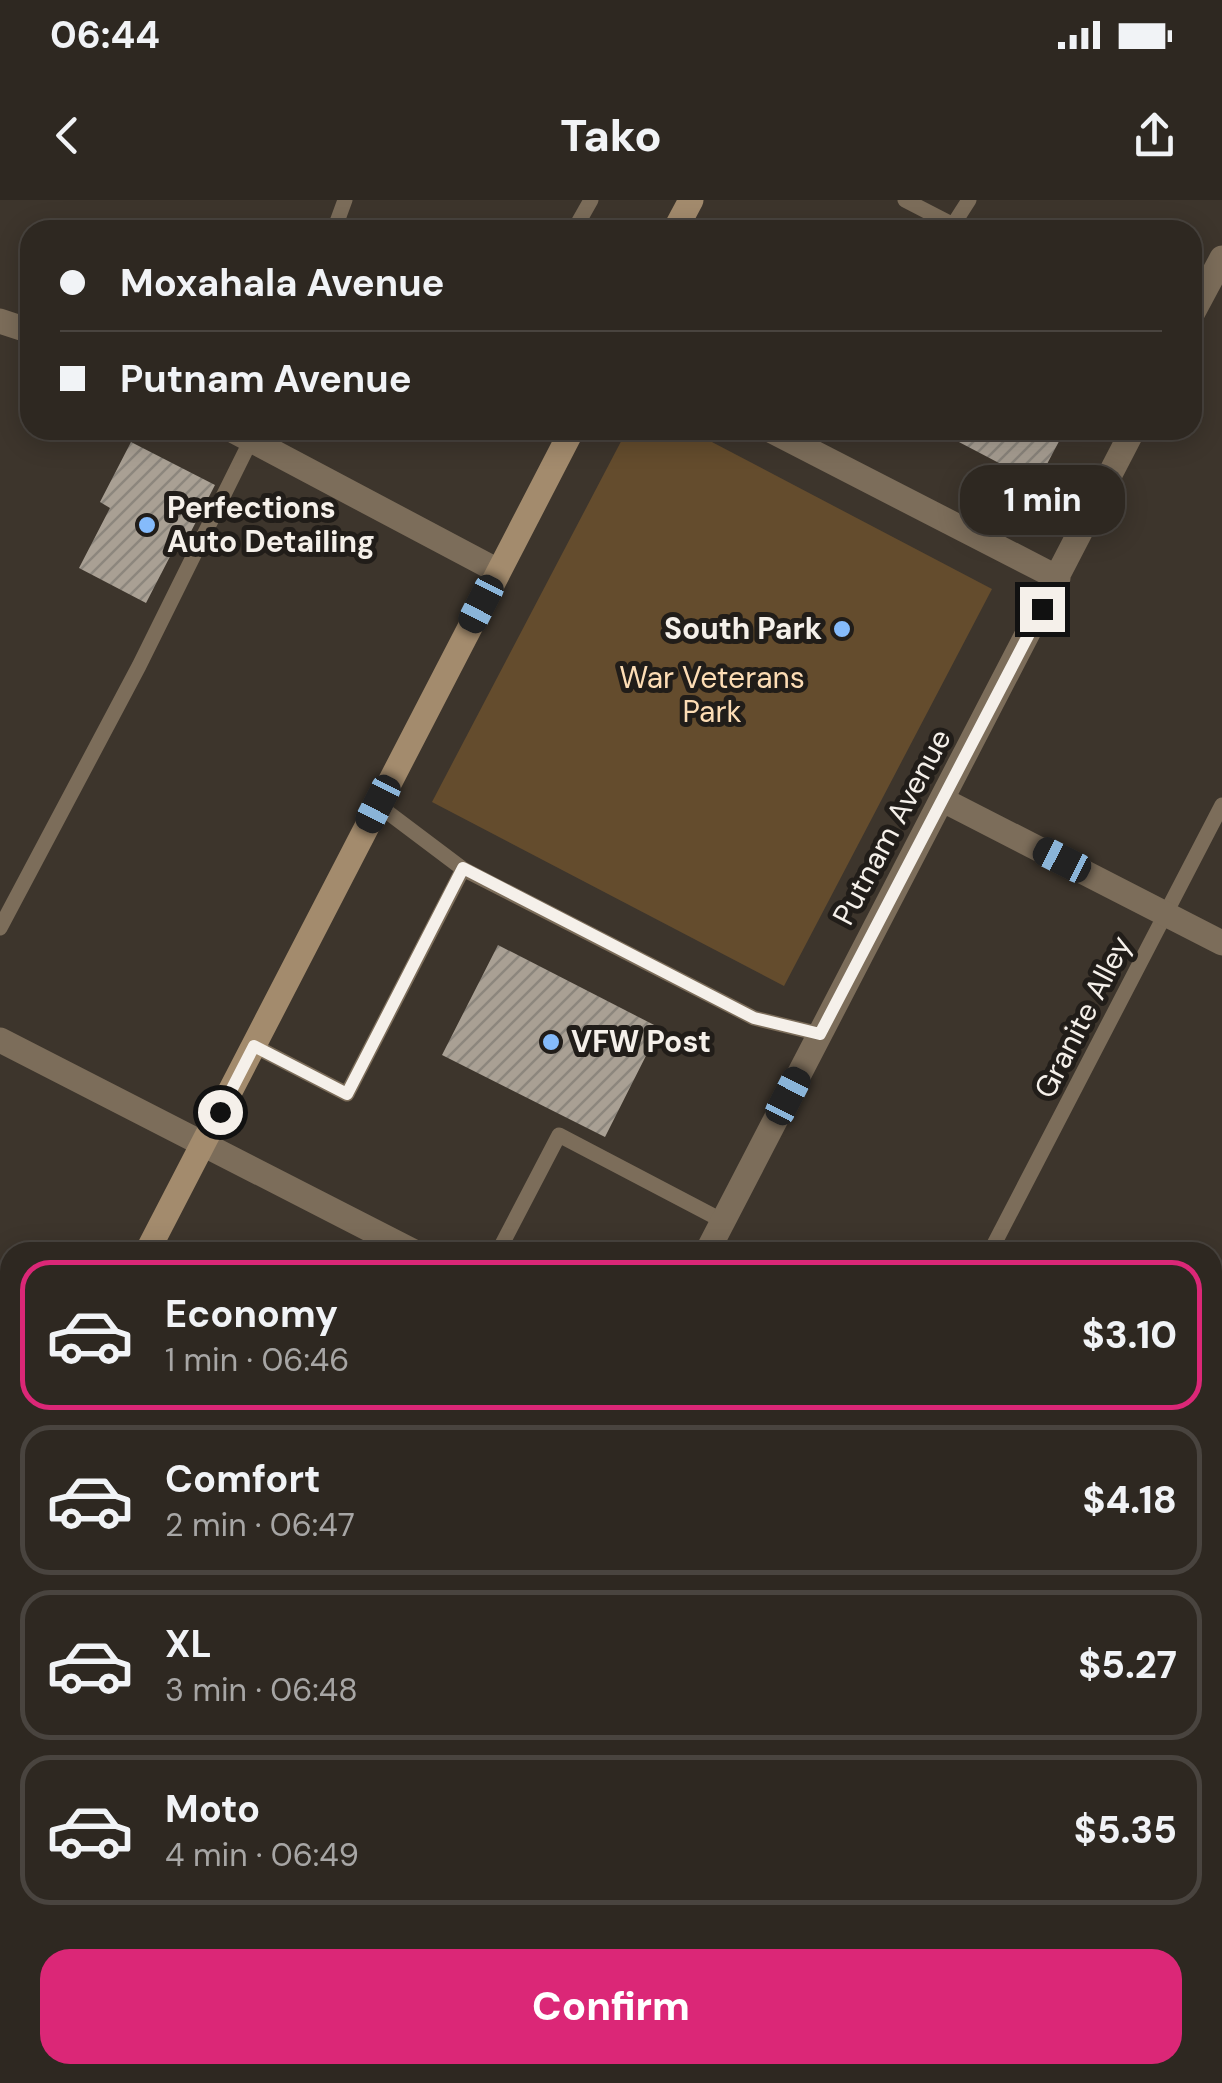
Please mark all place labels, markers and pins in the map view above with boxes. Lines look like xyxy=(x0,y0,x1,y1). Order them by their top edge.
place label: Perfections Auto Detailing xyxy=(167,488,375,561)
marker: Perfections Auto Detailing xyxy=(136,514,158,536)
place label: South Park xyxy=(664,609,822,648)
marker: South Park xyxy=(831,618,853,640)
place label: VFW Post xyxy=(571,1022,711,1061)
marker: VFW Post xyxy=(540,1031,562,1053)

